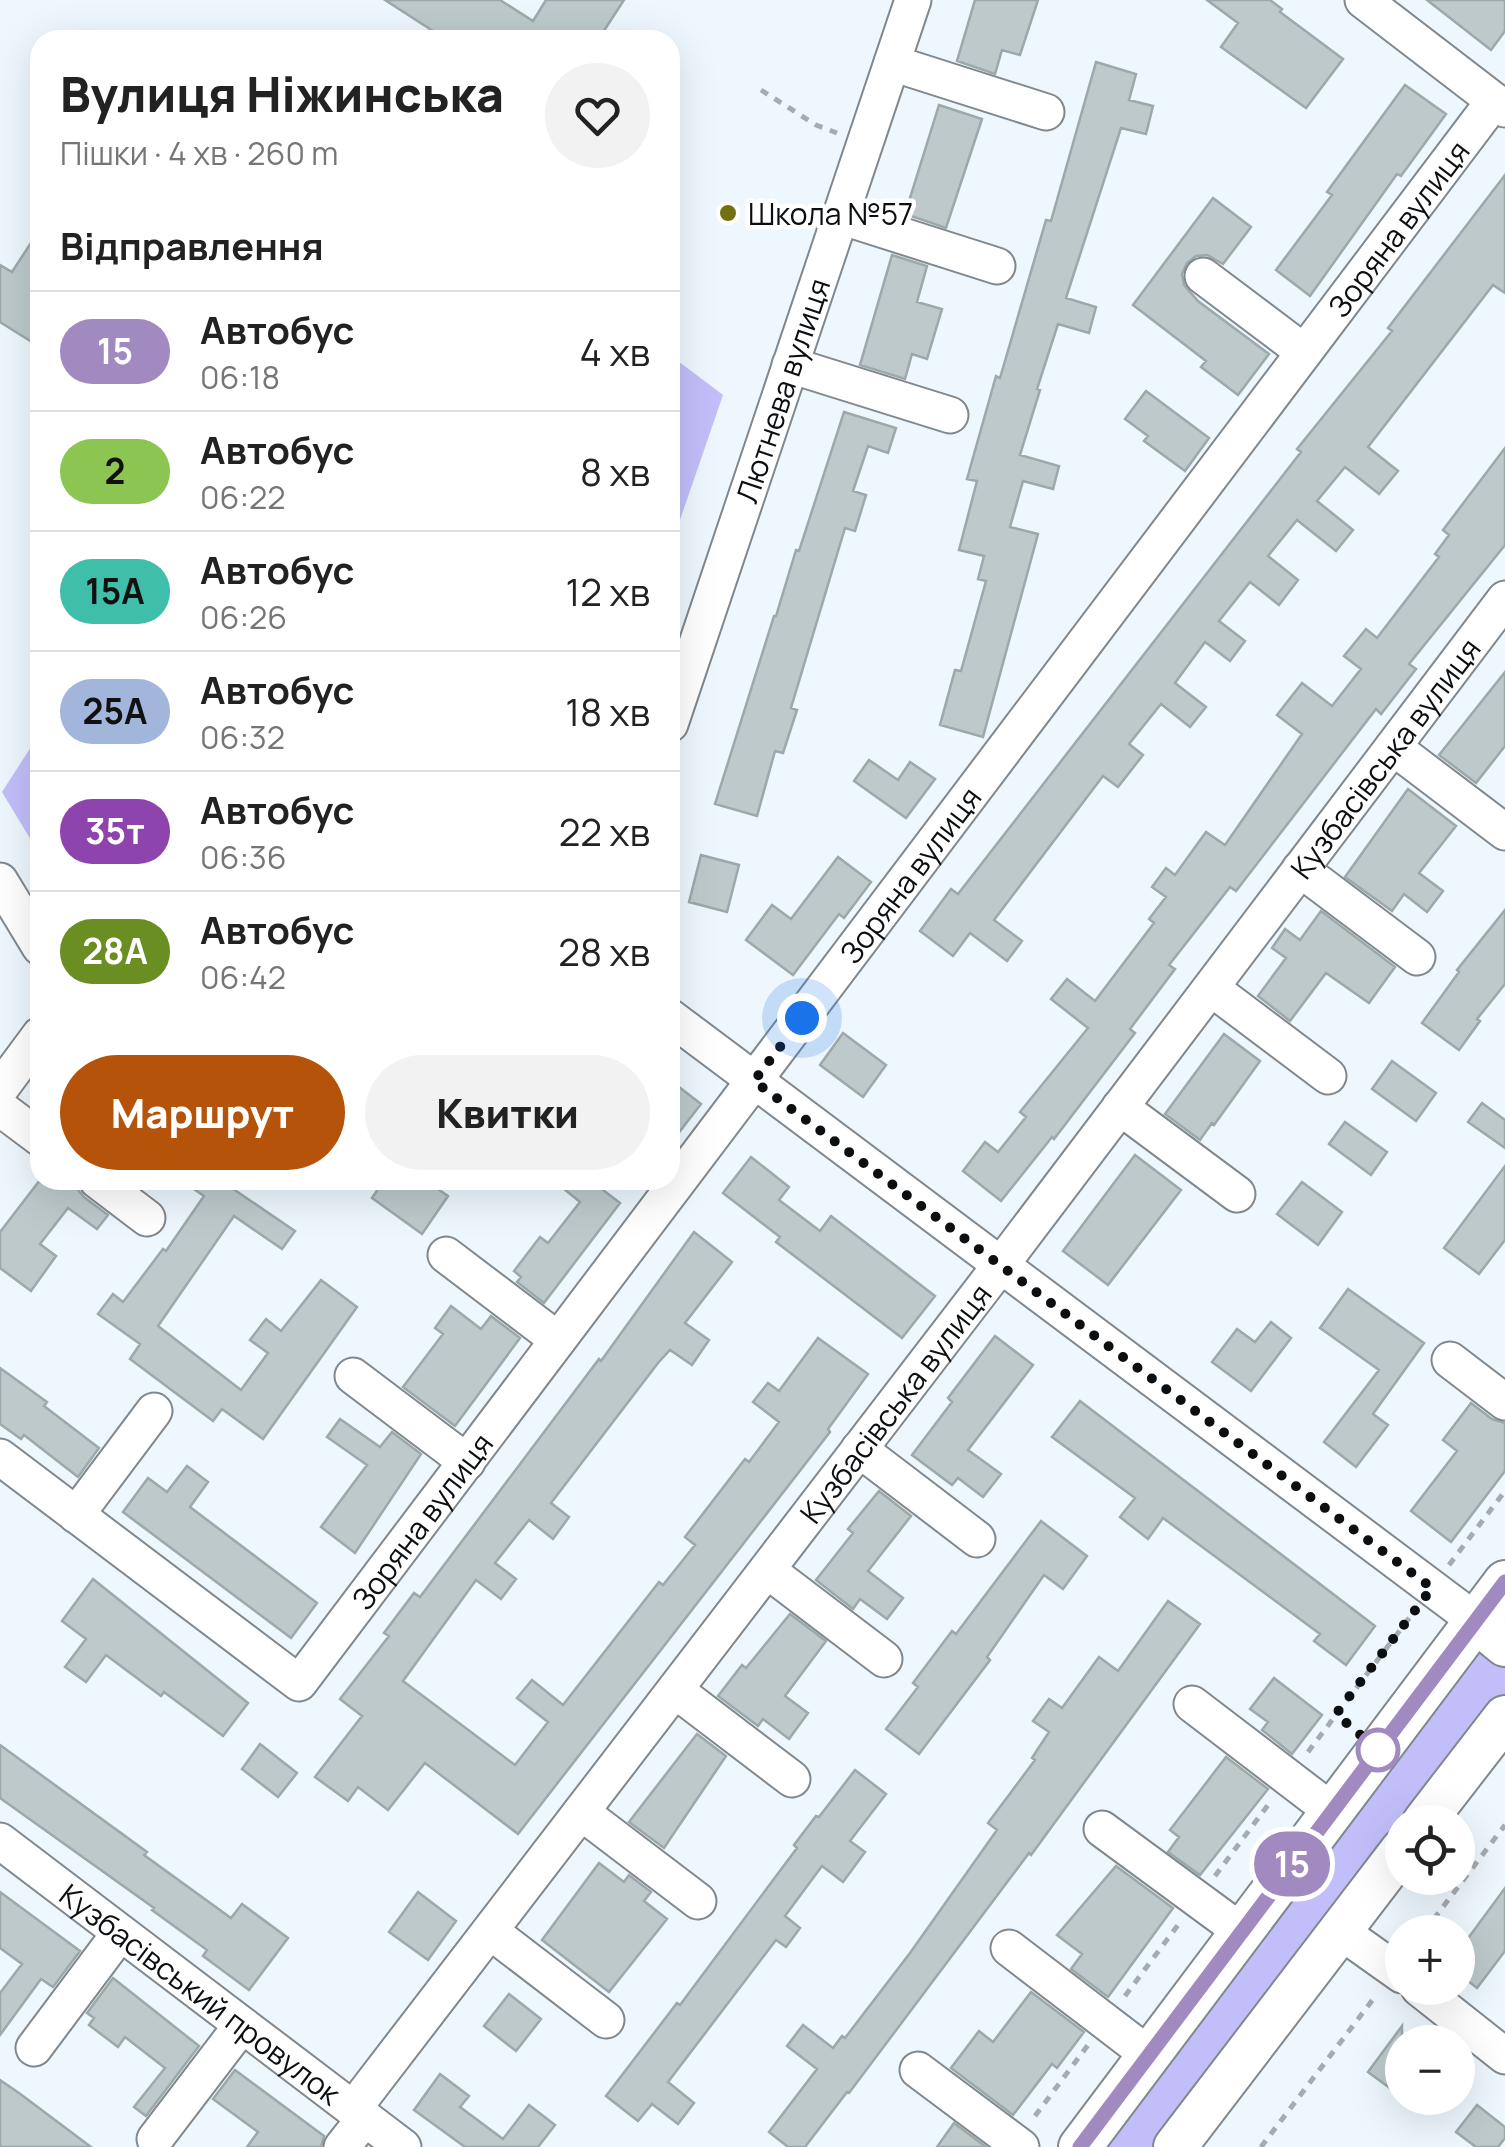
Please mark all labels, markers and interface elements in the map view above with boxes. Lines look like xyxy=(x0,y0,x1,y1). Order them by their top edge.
text: Вулиця Ніжинська xyxy=(60,61,504,126)
button: heart xyxy=(545,63,650,168)
text: Пішки · 4 хв · 260 m xyxy=(60,131,338,175)
street label: Зоряна вулиця xyxy=(1318,132,1478,325)
place label: Школа №57 xyxy=(748,193,913,234)
marker: Школа №57 xyxy=(717,202,739,224)
text: Відправлення xyxy=(60,219,324,271)
street label: Лютнева вулиця xyxy=(725,273,839,508)
text: Автобус xyxy=(200,303,354,355)
text: 4 хв xyxy=(580,325,650,377)
text: 15 xyxy=(97,327,133,375)
text: 06:18 xyxy=(200,355,280,399)
text: Автобус xyxy=(200,423,354,475)
text: 8 хв xyxy=(580,445,650,497)
text: 2 xyxy=(105,447,125,495)
text: 06:22 xyxy=(200,475,285,519)
text: Автобус xyxy=(200,543,354,595)
text: 12 хв xyxy=(566,565,650,617)
text: 15А xyxy=(85,567,145,615)
text: 06:26 xyxy=(200,595,287,639)
street label: Кузбасівська вулиця xyxy=(1280,629,1489,887)
text: Автобус xyxy=(200,663,354,715)
text: 18 хв xyxy=(565,685,650,737)
text: 25А xyxy=(83,687,147,735)
text: 06:32 xyxy=(200,715,285,759)
street label: Зоряна вулиця xyxy=(830,778,990,971)
text: Автобус xyxy=(200,783,354,835)
text: 22 хв xyxy=(559,805,650,857)
text: 35т xyxy=(85,807,145,855)
text: 06:36 xyxy=(200,835,287,879)
text: Автобус xyxy=(200,903,354,955)
text: 28 хв xyxy=(558,925,650,977)
text: 28А xyxy=(82,927,148,975)
text: 06:42 xyxy=(200,955,286,999)
your location xyxy=(777,993,827,1043)
button: Маршрут xyxy=(60,1055,345,1170)
button: Квитки xyxy=(365,1055,650,1170)
street label: Кузбасівська вулиця xyxy=(790,1275,1000,1531)
street label: Зоряна вулиця xyxy=(341,1424,501,1617)
unlabelled marker xyxy=(1357,1729,1399,1771)
map controls xyxy=(1385,1805,1475,2115)
button: locate xyxy=(1385,1805,1475,1895)
line badge: 15 xyxy=(1247,1832,1337,1896)
text: 15 xyxy=(1274,1840,1310,1888)
street label: Кузбасівський провулок xyxy=(52,1874,350,2114)
button: + xyxy=(1385,1915,1475,2005)
button: − xyxy=(1385,2025,1475,2115)

